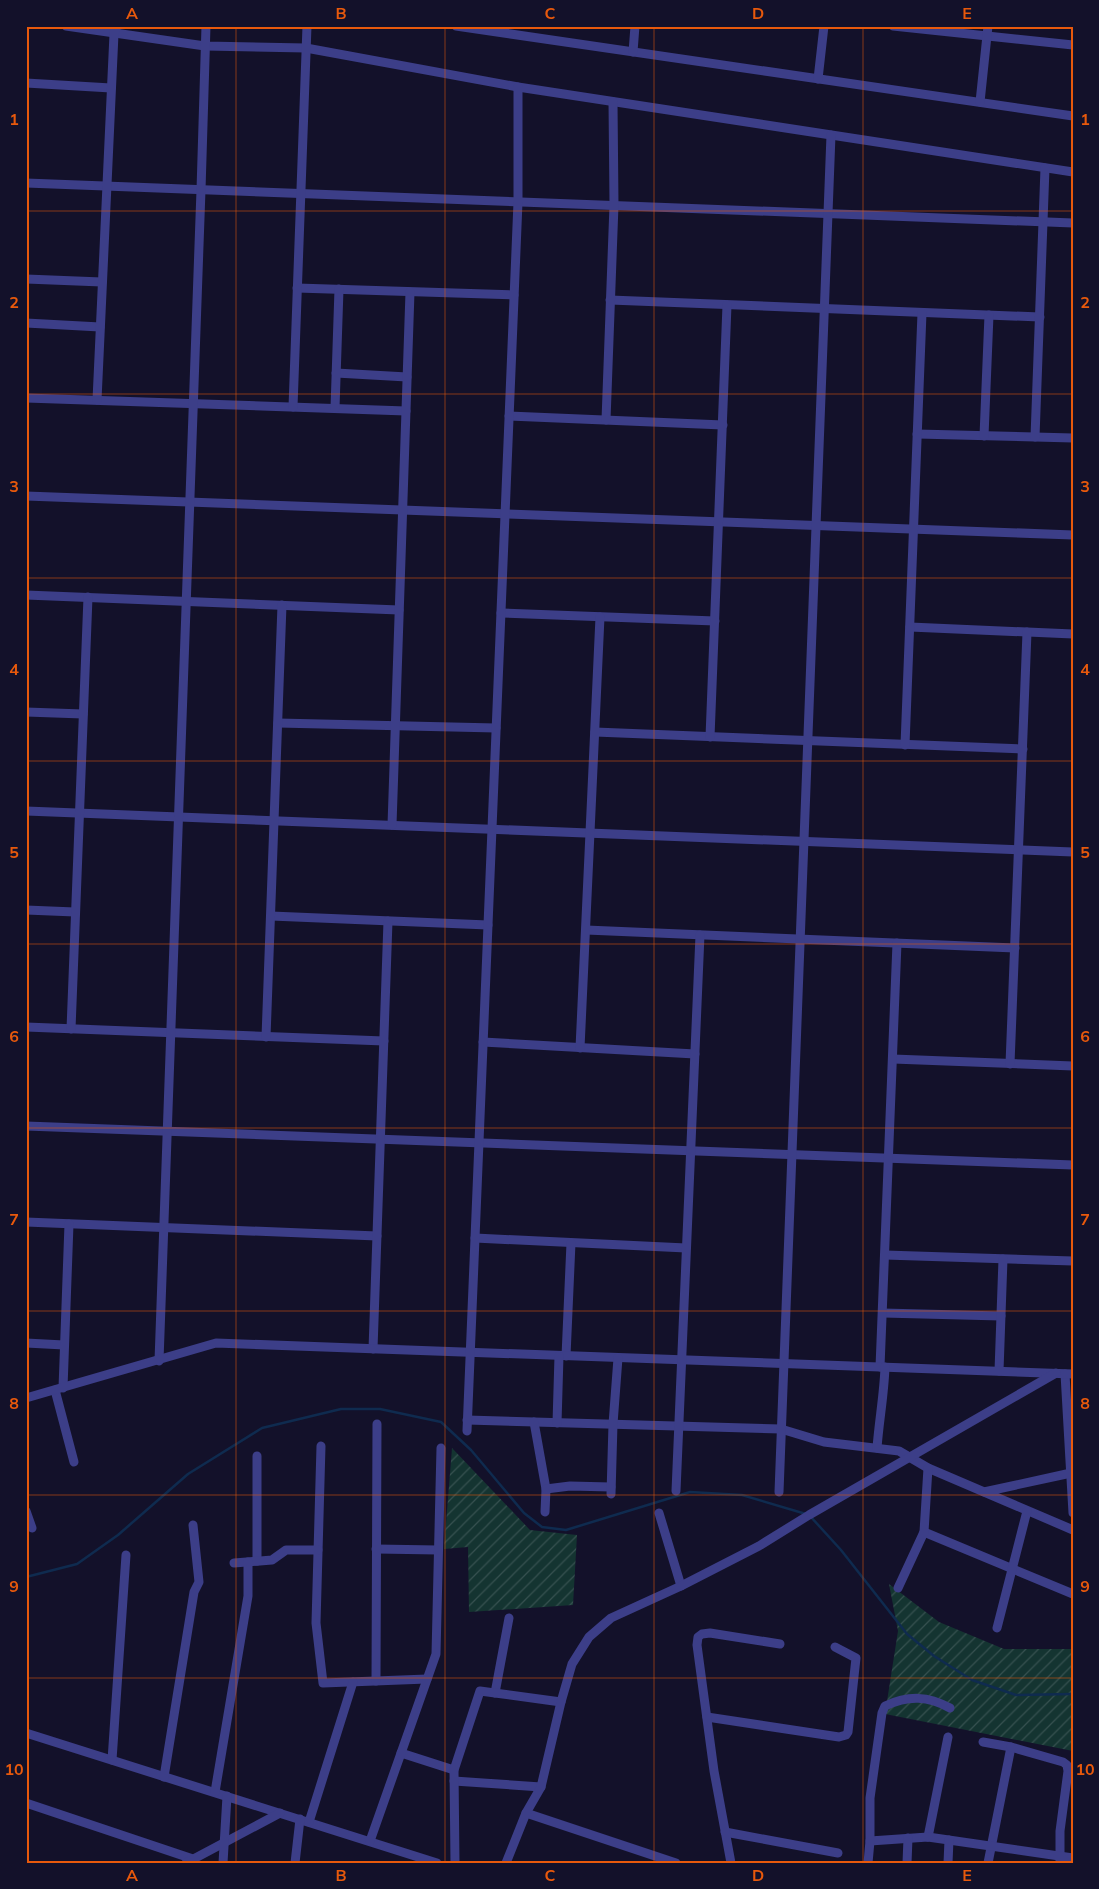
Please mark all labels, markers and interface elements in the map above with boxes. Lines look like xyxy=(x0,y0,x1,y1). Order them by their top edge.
text: A xyxy=(126,3,138,23)
text: B xyxy=(335,3,347,23)
text: C xyxy=(545,3,556,23)
text: D xyxy=(752,3,764,23)
text: E xyxy=(962,3,972,23)
text: 1 xyxy=(9,109,19,129)
text: 1 xyxy=(1080,109,1090,129)
text: 2 xyxy=(9,292,19,312)
text: 2 xyxy=(1080,292,1090,312)
text: 3 xyxy=(9,476,19,496)
text: 3 xyxy=(1080,476,1090,496)
text: 4 xyxy=(9,659,19,679)
text: 4 xyxy=(1080,659,1090,679)
text: 5 xyxy=(9,842,19,862)
text: 5 xyxy=(1080,842,1090,862)
text: 6 xyxy=(9,1026,19,1046)
text: 6 xyxy=(1080,1026,1090,1046)
text: 7 xyxy=(9,1209,19,1229)
text: 7 xyxy=(1080,1209,1090,1229)
text: 8 xyxy=(9,1393,19,1413)
text: 8 xyxy=(1080,1393,1090,1413)
text: 9 xyxy=(9,1576,19,1596)
text: 9 xyxy=(1080,1576,1090,1596)
text: 10 xyxy=(4,1759,24,1779)
text: 10 xyxy=(1075,1759,1095,1779)
text: A xyxy=(126,1865,138,1885)
text: B xyxy=(335,1865,347,1885)
text: C xyxy=(545,1865,556,1885)
text: D xyxy=(752,1865,764,1885)
text: E xyxy=(962,1865,972,1885)

